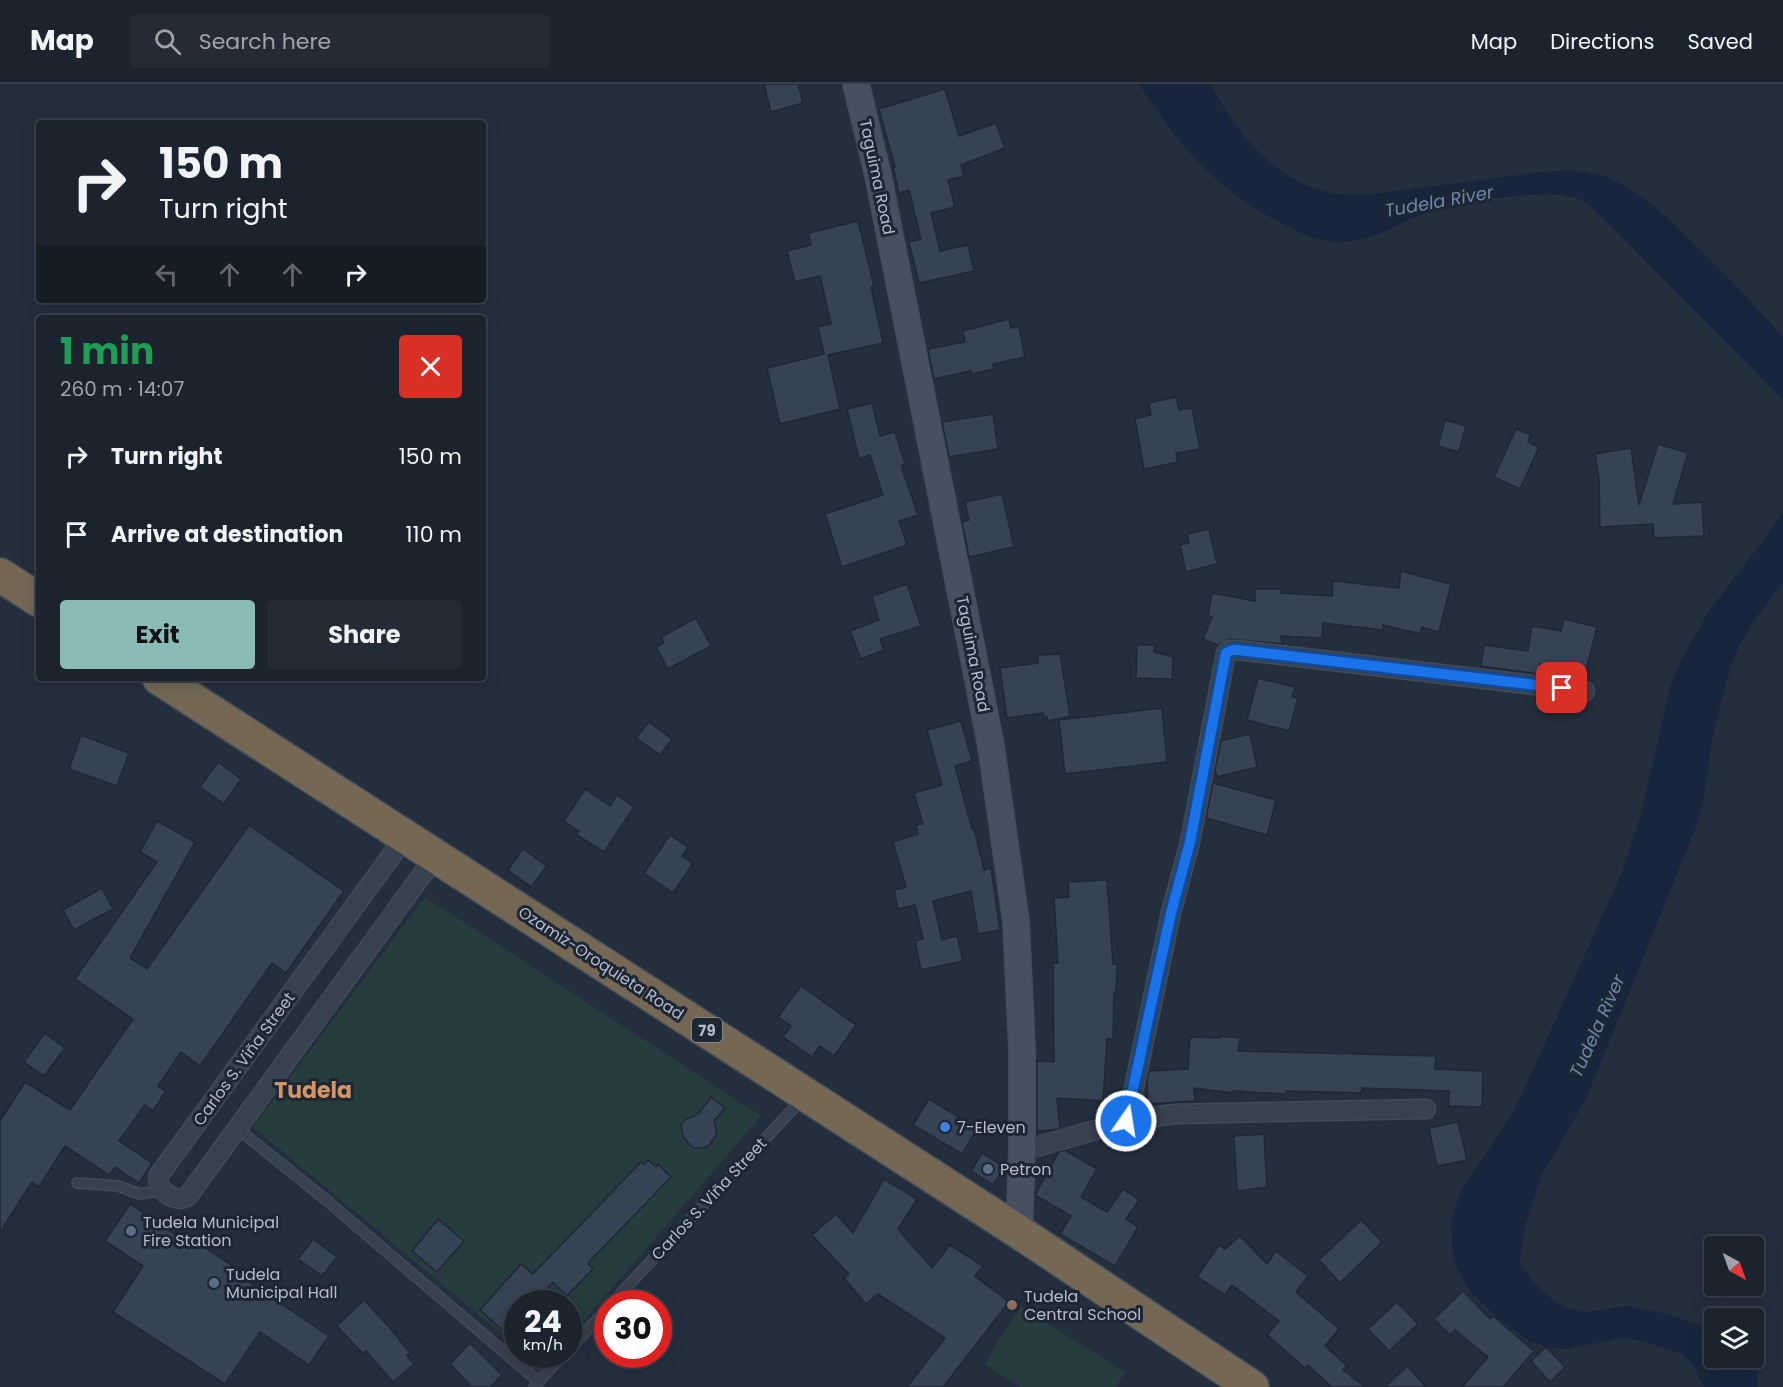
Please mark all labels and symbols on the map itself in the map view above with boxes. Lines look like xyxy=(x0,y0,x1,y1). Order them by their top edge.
street label: Taguima Road xyxy=(854,117,900,237)
water label: Tudela River xyxy=(1383,179,1497,223)
street label: Taguima Road xyxy=(950,594,996,714)
pin xyxy=(1536,662,1587,713)
street label: Ozamiz-Oroquieta Road xyxy=(514,901,688,1025)
water label: Tudela River xyxy=(1563,970,1631,1081)
street label: Carlos S. Viña Street xyxy=(188,987,300,1130)
road number: 79 xyxy=(692,1018,722,1042)
district label: Tudela xyxy=(274,1075,352,1106)
position arrow xyxy=(1094,1089,1158,1153)
place label: 7-Eleven xyxy=(957,1116,1026,1139)
marker: 7-Eleven xyxy=(938,1120,952,1134)
street label: Carlos S. Viña Street xyxy=(646,1133,772,1265)
place label: Petron xyxy=(1000,1158,1051,1181)
marker: Petron xyxy=(981,1162,995,1176)
place label: Tudela Municipal Fire Station xyxy=(143,1211,279,1252)
marker: Tudela Municipal Fire Station xyxy=(124,1224,138,1238)
north arrow xyxy=(1704,1236,1764,1296)
place label: Tudela Municipal Hall xyxy=(226,1263,337,1304)
marker: Tudela Municipal Hall xyxy=(207,1276,221,1290)
place label: Tudela Central School xyxy=(1024,1285,1141,1326)
speed limit sign: 30 xyxy=(594,1290,672,1368)
marker: Tudela Central School xyxy=(1005,1298,1019,1312)

